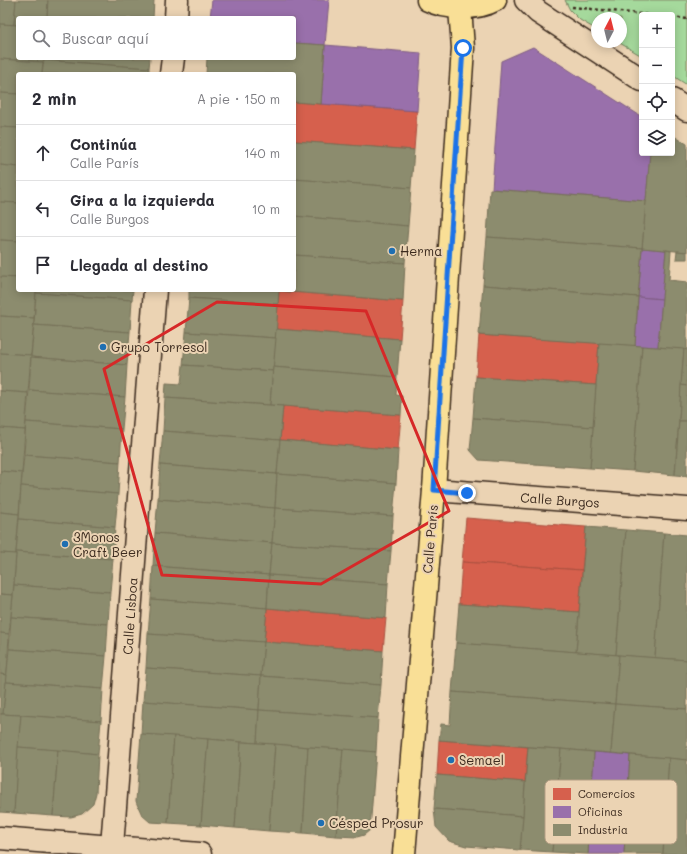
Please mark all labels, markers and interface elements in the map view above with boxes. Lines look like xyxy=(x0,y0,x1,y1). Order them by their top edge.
north arrow xyxy=(591,12,627,48)
map controls xyxy=(639,12,675,156)
button: + xyxy=(639,12,675,48)
search box xyxy=(16,16,296,60)
icon: search xyxy=(30,27,52,49)
text: Buscar aquí xyxy=(62,28,149,48)
route start xyxy=(454,39,472,57)
button: − xyxy=(639,48,675,84)
button: locate xyxy=(639,84,675,120)
text: 2 min xyxy=(32,87,77,109)
text: A pie · 150 m xyxy=(197,90,280,107)
button: layers xyxy=(639,120,675,156)
text: Continúa xyxy=(70,134,137,154)
icon: ahead xyxy=(32,142,54,164)
text: 140 m xyxy=(244,144,280,161)
text: Calle París xyxy=(70,154,139,171)
text: Gira a la izquierda xyxy=(70,190,215,210)
icon: left xyxy=(32,198,54,220)
text: 10 m xyxy=(252,200,280,217)
text: Calle Burgos xyxy=(70,210,149,227)
place label: Herma xyxy=(400,242,442,259)
marker: Herma xyxy=(387,246,397,256)
icon: arrive xyxy=(32,254,54,276)
text: Llegada al destino xyxy=(70,255,208,275)
place label: Grupo Torresol xyxy=(111,338,208,355)
marker: Grupo Torresol xyxy=(98,342,108,352)
route end xyxy=(458,484,476,502)
street label: Calle Burgos xyxy=(520,488,600,511)
street label: Calle París xyxy=(418,504,441,574)
place label: 3Monos Craft Beer xyxy=(73,528,143,560)
marker: 3Monos Craft Beer xyxy=(60,539,70,549)
street label: Calle Lisboa xyxy=(118,577,141,655)
place label: Semael xyxy=(459,751,504,768)
marker: Semael xyxy=(446,755,456,765)
legend xyxy=(545,780,677,844)
text: Comercios xyxy=(578,786,635,801)
text: Oficinas xyxy=(578,804,622,819)
place label: Césped Prosur xyxy=(329,814,424,831)
marker: Césped Prosur xyxy=(316,818,326,828)
text: Industria xyxy=(578,822,628,837)

